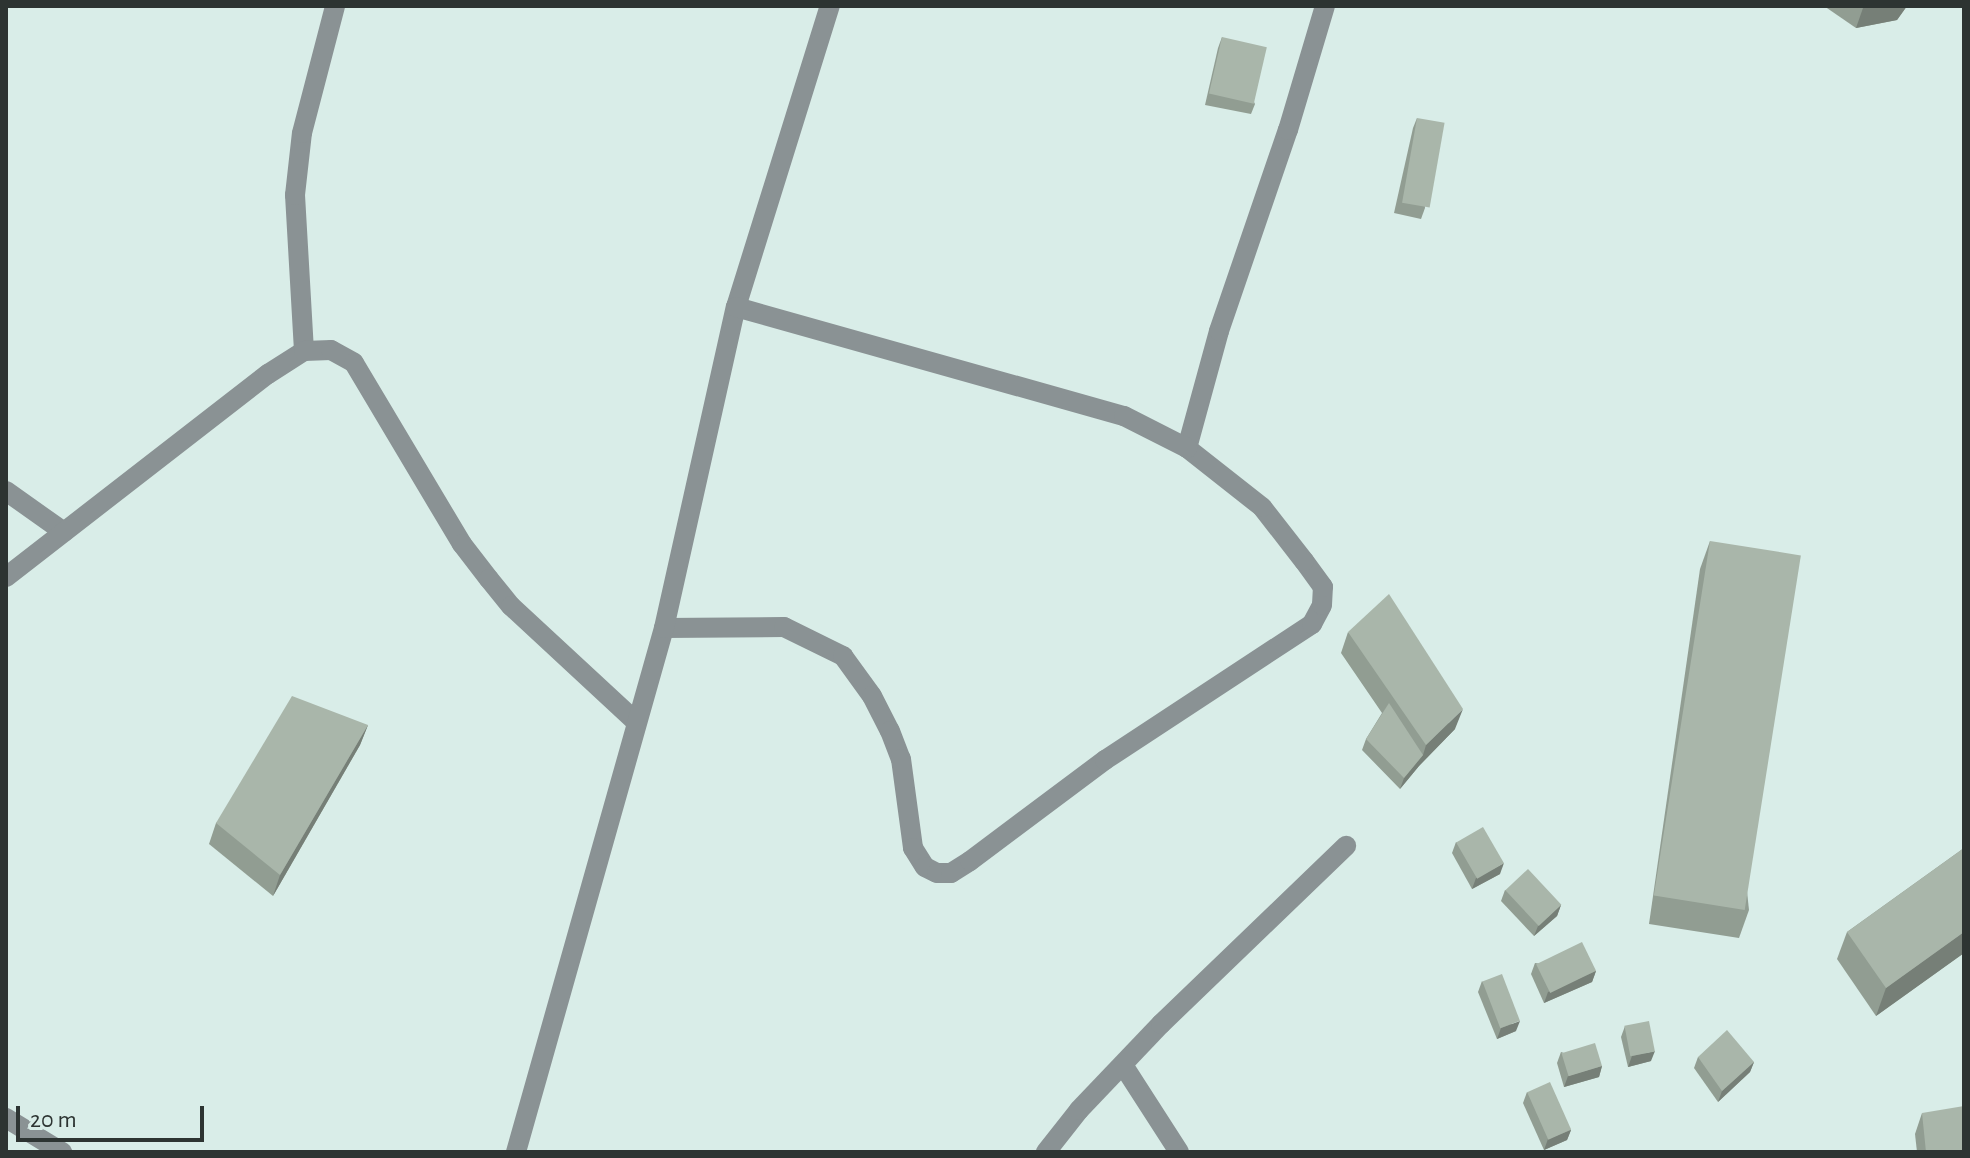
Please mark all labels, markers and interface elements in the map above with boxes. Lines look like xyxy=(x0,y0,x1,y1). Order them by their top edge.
scale bar xyxy=(20,1090,208,1140)
text: 20 m xyxy=(30,1108,77,1132)

